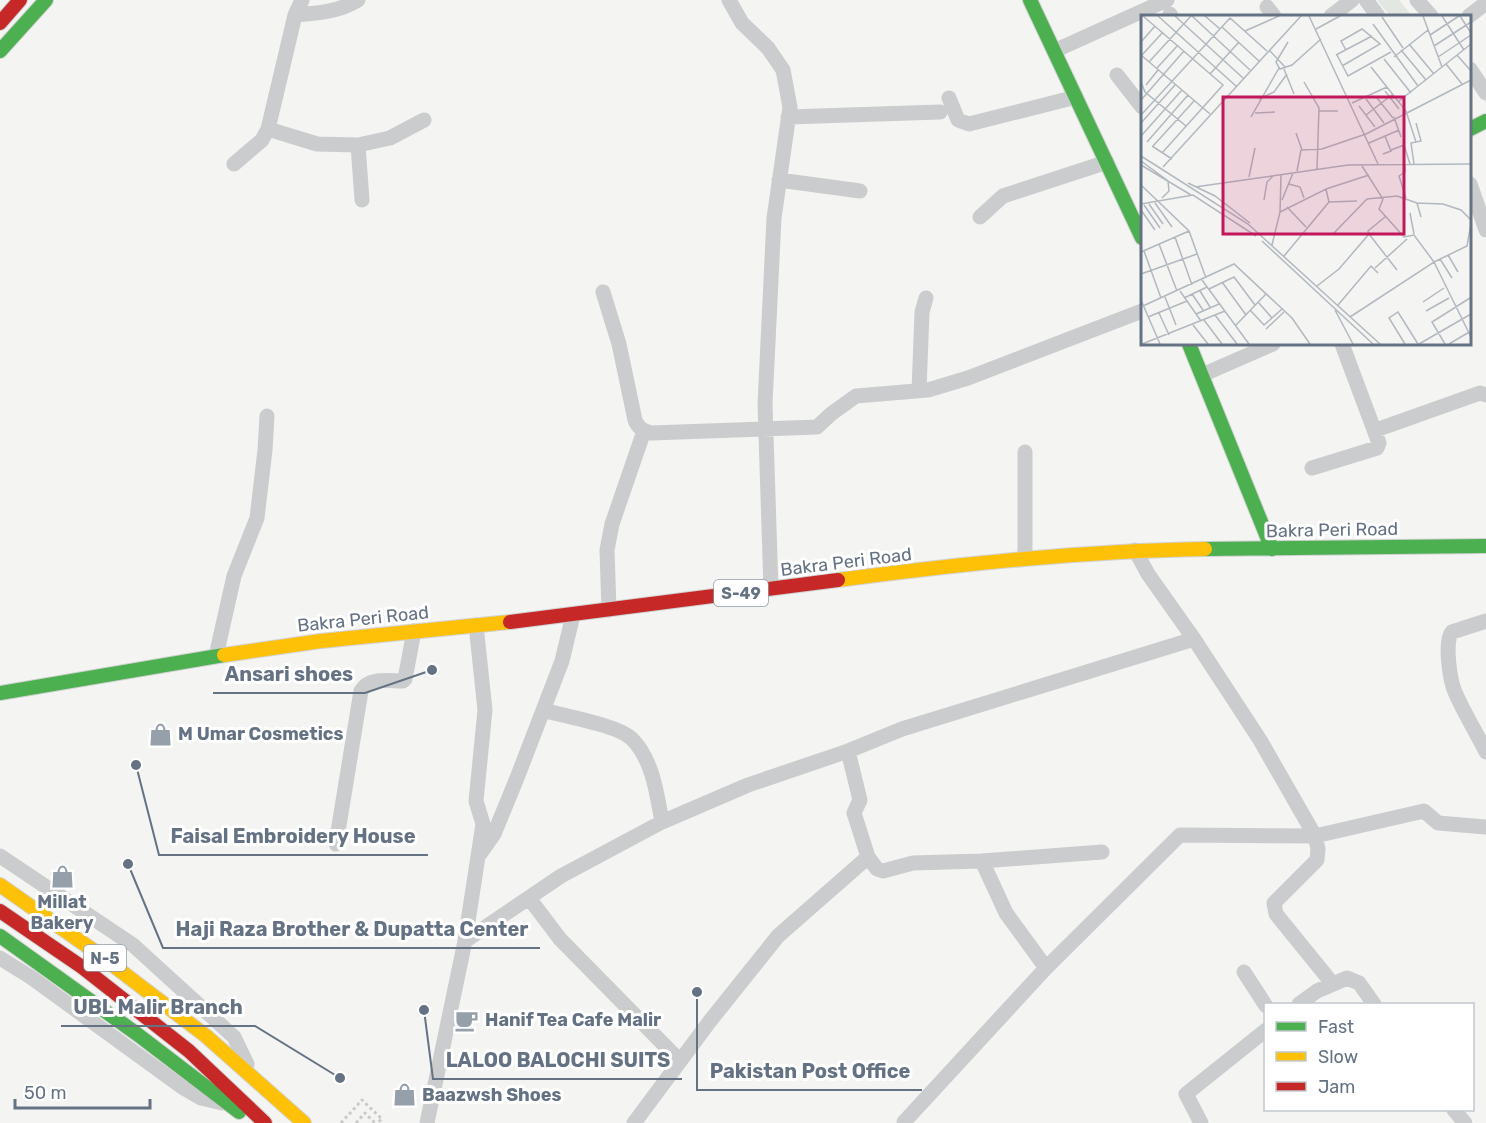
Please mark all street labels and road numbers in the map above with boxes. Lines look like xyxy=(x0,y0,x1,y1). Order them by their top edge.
street label: Bakra Peri Road xyxy=(1266,518,1398,542)
street label: Bakra Peri Road xyxy=(779,543,913,581)
road number: S-49 xyxy=(714,580,768,606)
street label: Bakra Peri Road xyxy=(296,601,430,637)
road number: N-5 xyxy=(84,945,126,971)

